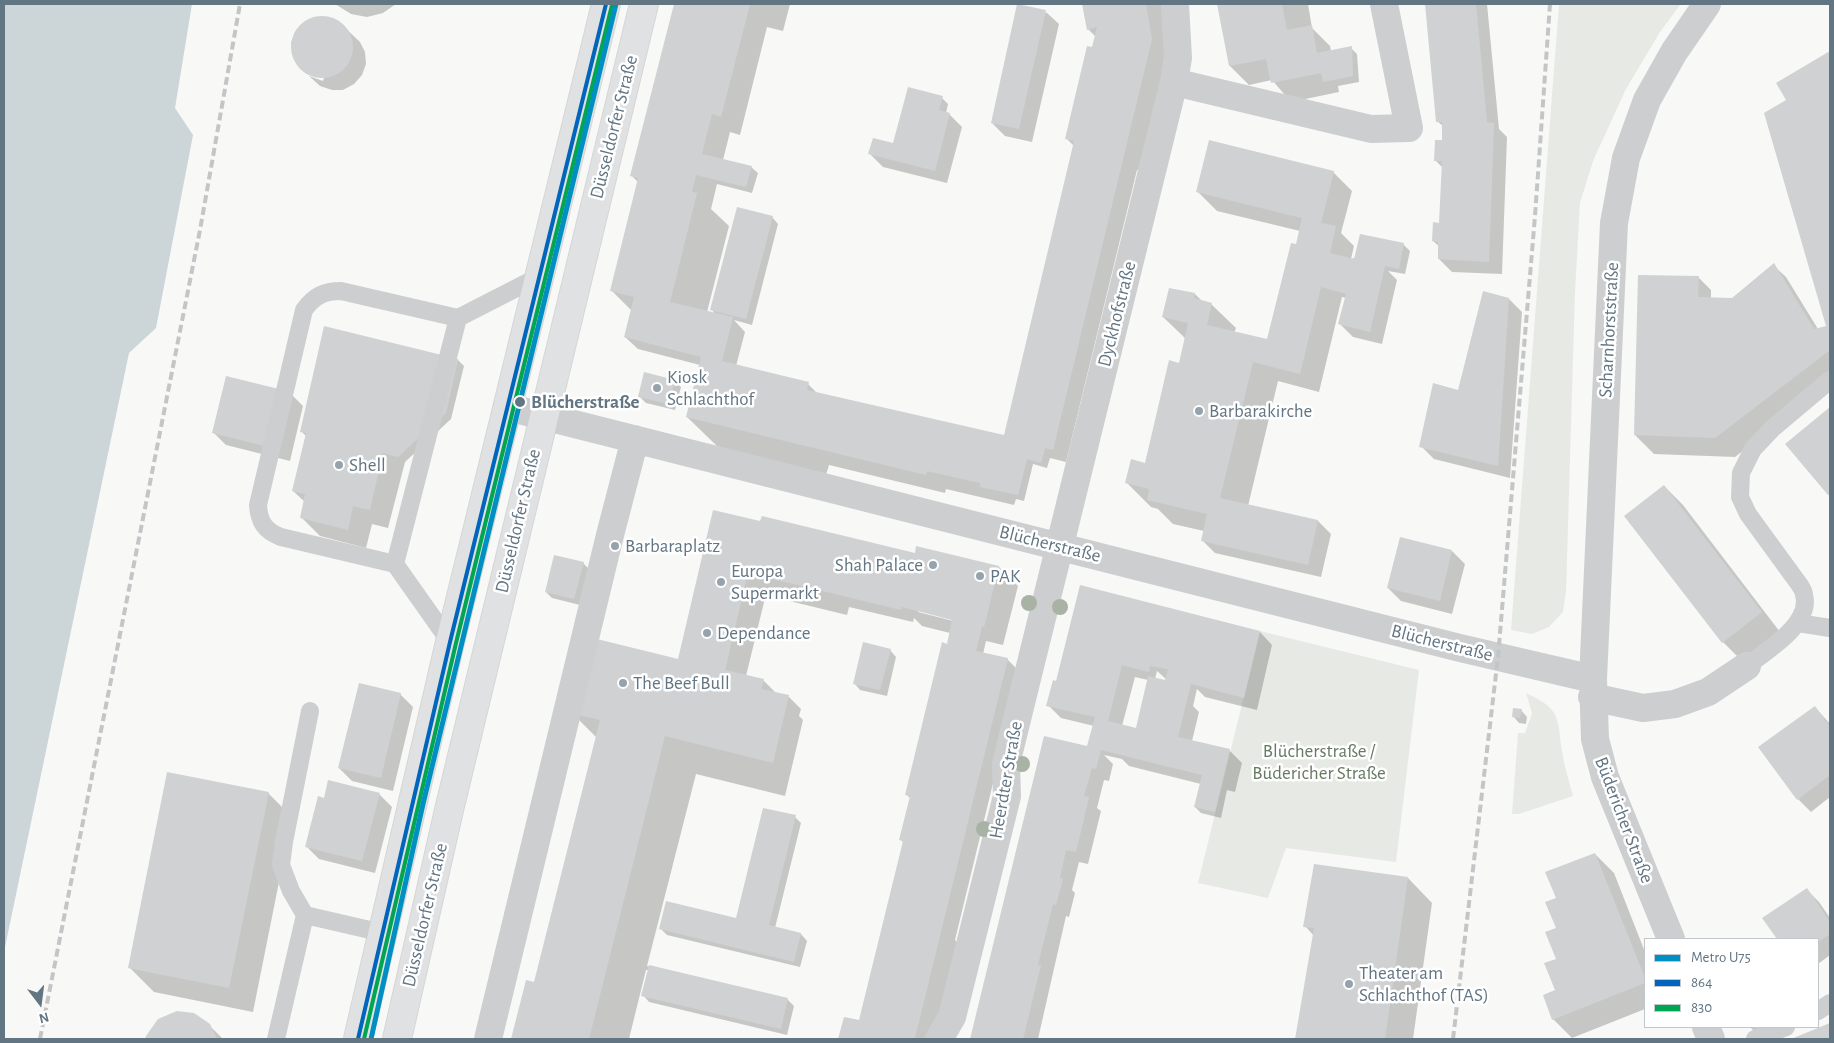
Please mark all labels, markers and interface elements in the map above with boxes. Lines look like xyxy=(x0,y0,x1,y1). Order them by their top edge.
street label: Düsseldorfer Straße xyxy=(585,53,643,201)
street label: Dyckhofstraße xyxy=(1093,259,1141,369)
street label: Scharnhorststraße xyxy=(1594,262,1624,398)
place label: Kiosk Schlachthof xyxy=(667,366,754,410)
marker: Kiosk Schlachthof xyxy=(651,382,663,394)
place label: Blücherstraße xyxy=(531,391,639,413)
marker: Blücherstraße xyxy=(513,395,527,409)
place label: Barbarakirche xyxy=(1209,400,1312,422)
marker: Barbarakirche xyxy=(1193,405,1205,417)
street label: Düsseldorfer Straße xyxy=(490,447,546,595)
place label: Shell xyxy=(349,454,386,476)
marker: Shell xyxy=(333,459,345,471)
street label: Blücherstraße xyxy=(997,520,1103,568)
place label: Barbaraplatz xyxy=(625,535,720,557)
marker: Barbaraplatz xyxy=(609,540,621,552)
place label: Shah Palace xyxy=(835,554,923,576)
marker: Shah Palace xyxy=(927,559,939,571)
place label: Europa Supermarkt xyxy=(731,560,819,604)
place label: PAK xyxy=(990,565,1020,587)
marker: PAK xyxy=(974,570,986,582)
marker: Europa Supermarkt xyxy=(715,576,727,588)
street label: Blücherstraße xyxy=(1389,619,1495,667)
place label: Dependance xyxy=(717,622,811,644)
marker: Dependance xyxy=(701,627,713,639)
place label: The Beef Bull xyxy=(633,672,730,694)
marker: The Beef Bull xyxy=(617,677,629,689)
street label: Heerdter Straße xyxy=(984,719,1028,841)
park label: Blücherstraße / Büdericher Straße xyxy=(1252,740,1386,784)
street label: Büdericher Straße xyxy=(1589,754,1659,886)
street label: Düsseldorfer Straße xyxy=(397,841,453,989)
legend xyxy=(1644,938,1819,1028)
text: Metro U75 xyxy=(1691,950,1751,965)
place label: Theater am Schlachthof (TAS) xyxy=(1359,962,1489,1006)
text: 864 xyxy=(1691,975,1712,990)
north arrow xyxy=(15,978,65,1028)
marker: Theater am Schlachthof (TAS) xyxy=(1343,978,1355,990)
text: 830 xyxy=(1691,1000,1712,1015)
text: N xyxy=(37,1009,50,1026)

